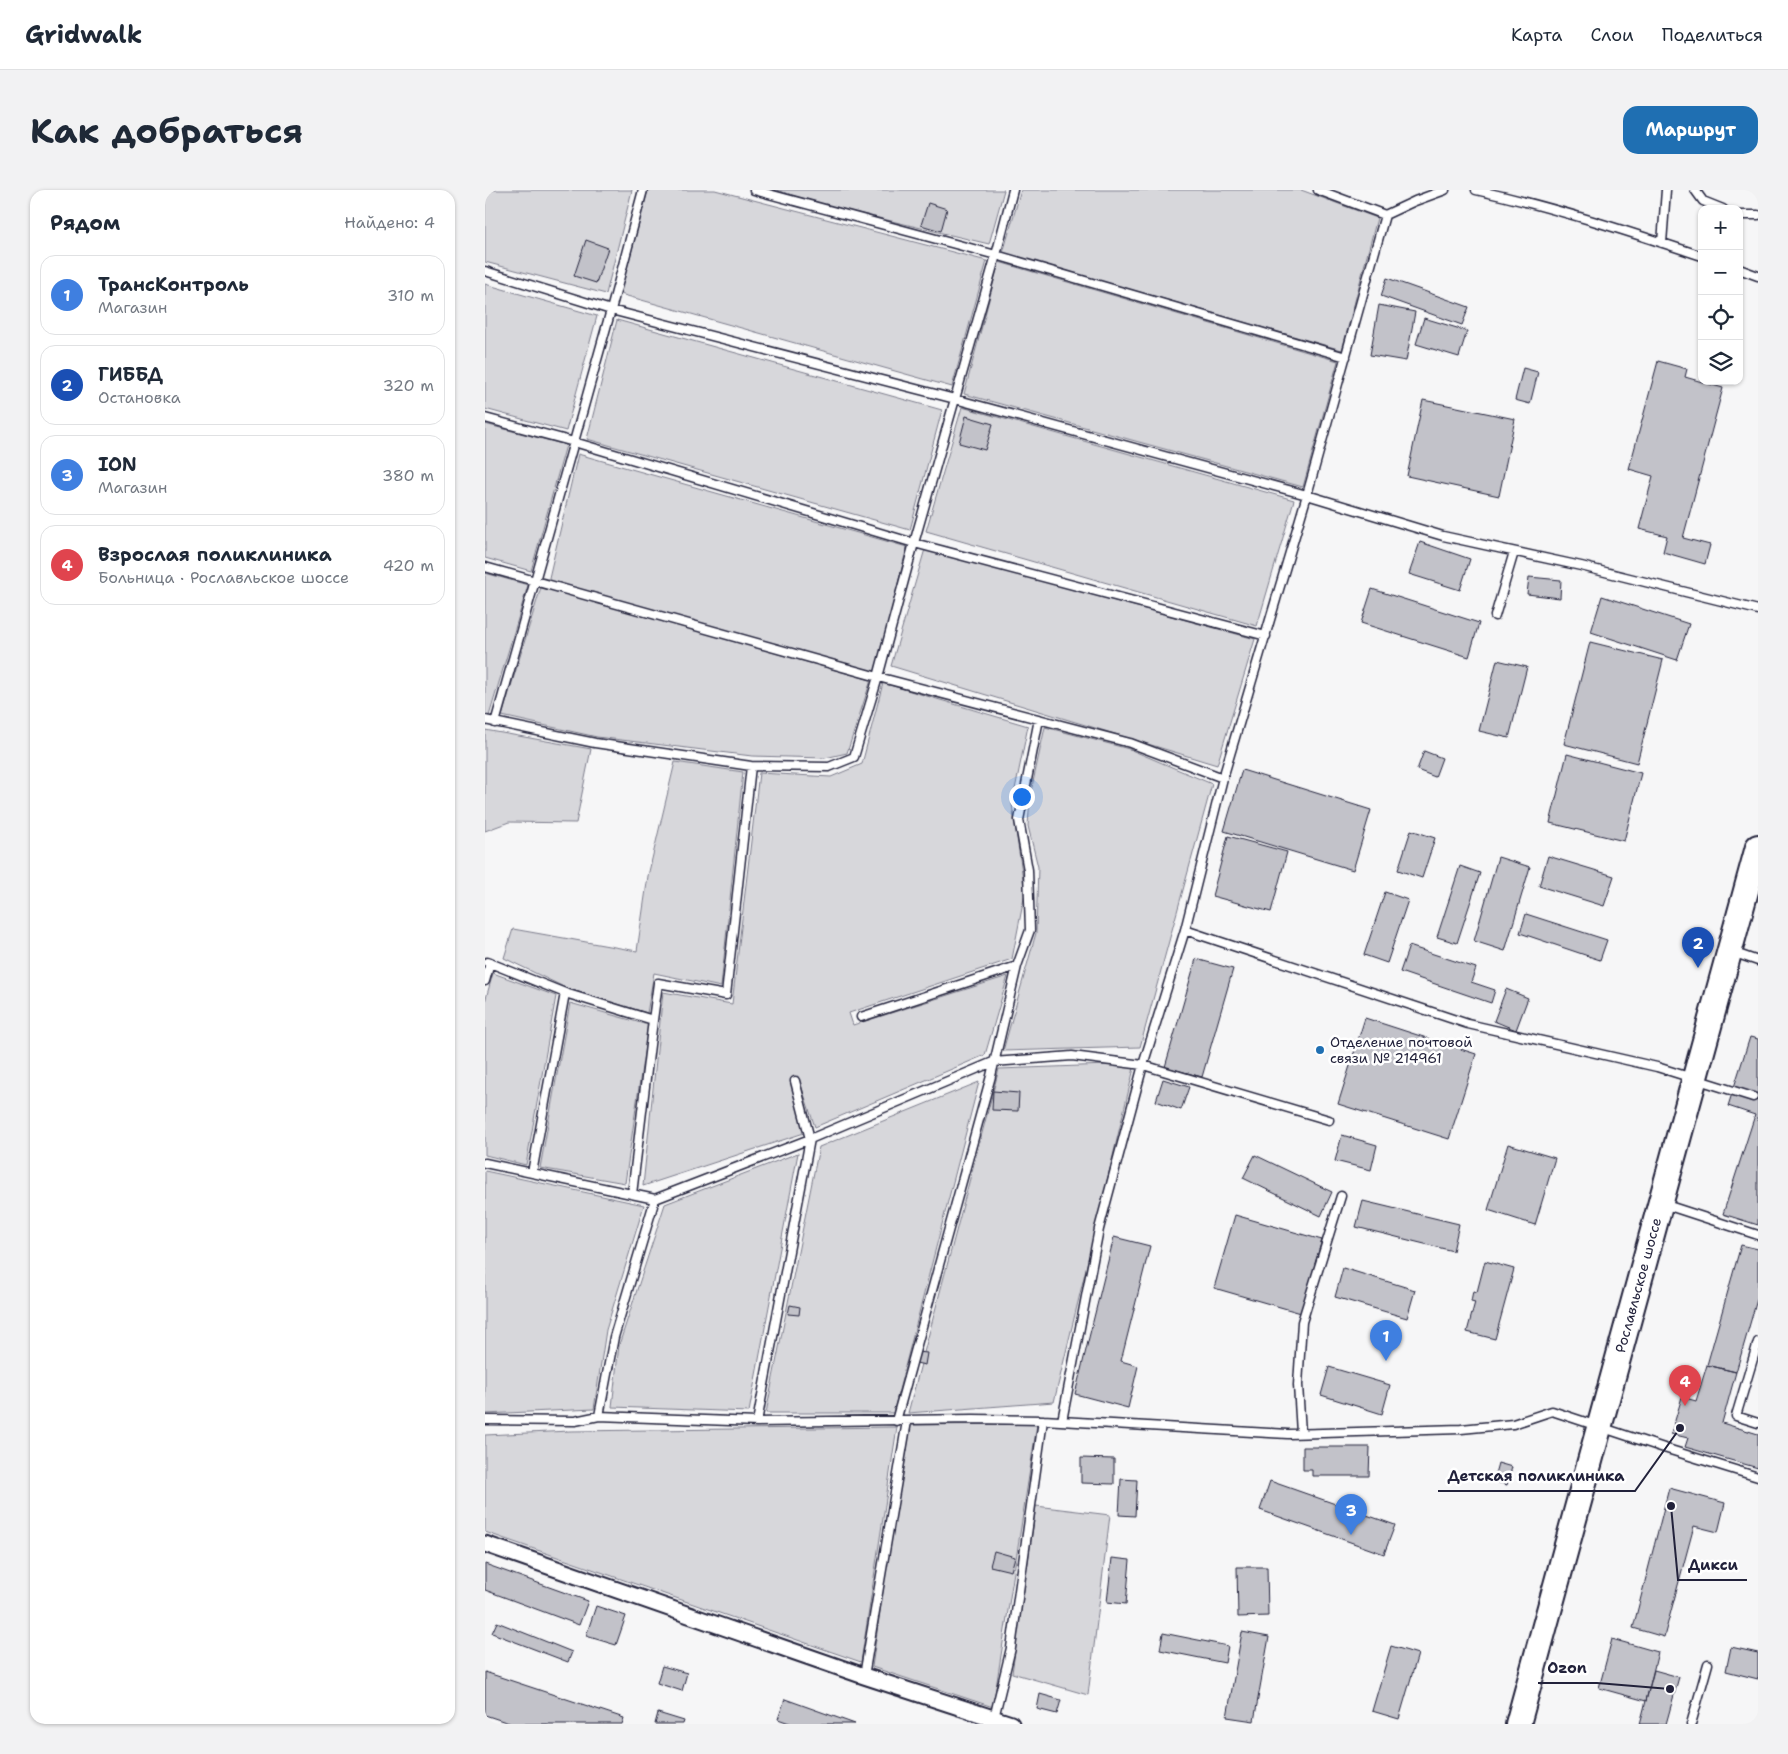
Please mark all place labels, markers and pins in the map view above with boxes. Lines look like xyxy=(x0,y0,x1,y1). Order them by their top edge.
pin: 2 xyxy=(1682,927,1714,968)
place label: Отделение почтовой связи № 214961 xyxy=(1330,1033,1472,1067)
marker: Отделение почтовой связи № 214961 xyxy=(1314,1044,1326,1056)
pin: 1 xyxy=(1370,1320,1402,1361)
pin: 4 xyxy=(1669,1365,1701,1406)
callout: Детская поликлиника xyxy=(1438,1461,1635,1491)
pin: 3 xyxy=(1335,1494,1367,1535)
callout: Дикси xyxy=(1678,1550,1747,1580)
callout: Ozon xyxy=(1538,1653,1597,1683)

